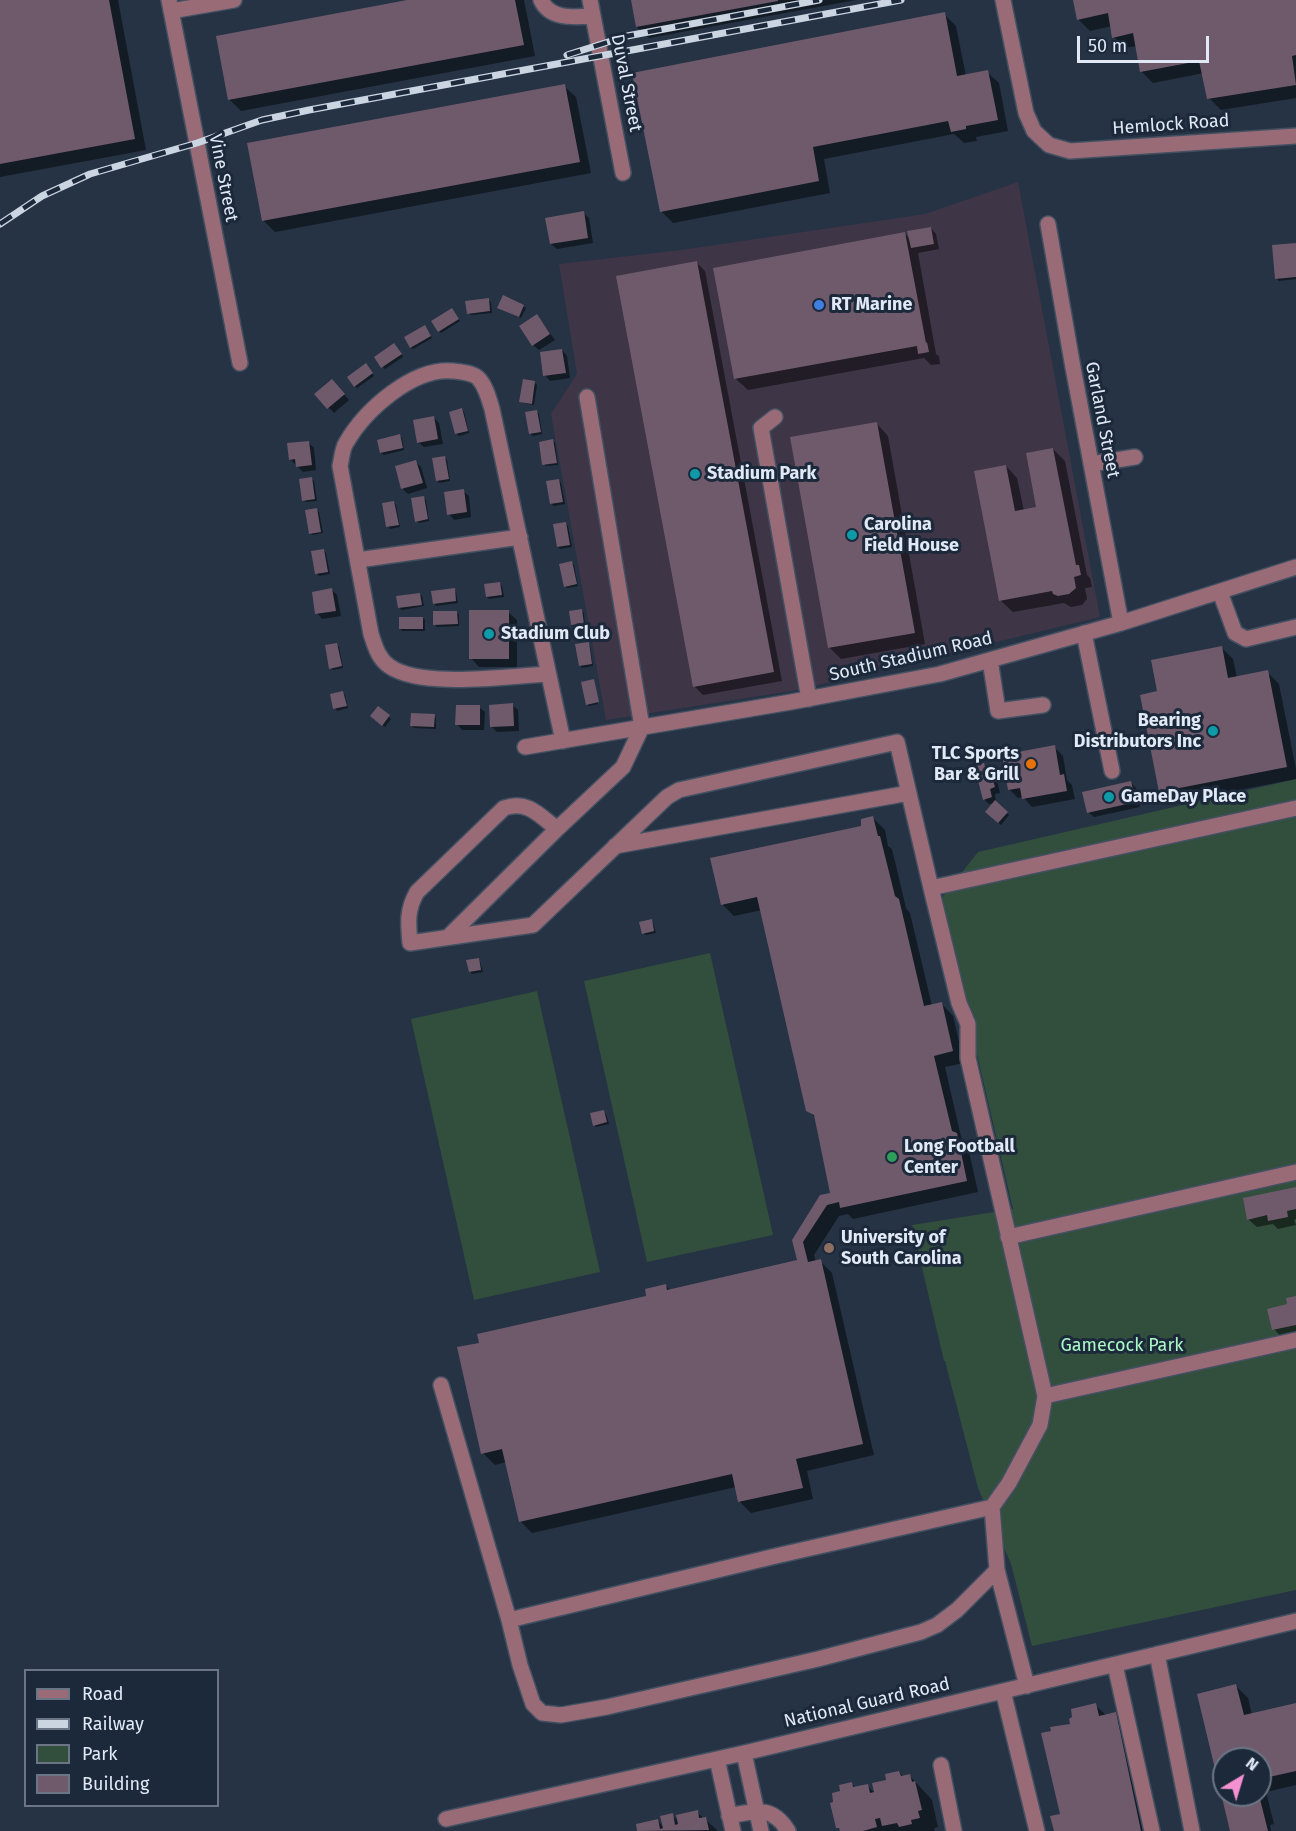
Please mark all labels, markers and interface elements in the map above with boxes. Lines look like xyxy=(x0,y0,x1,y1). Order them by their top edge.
scale bar xyxy=(1080,24,1212,62)
street label: Duval Street xyxy=(606,32,646,134)
text: 50 m xyxy=(1088,35,1127,57)
street label: Hemlock Road xyxy=(1112,110,1230,140)
street label: Vine Street xyxy=(204,132,242,224)
place label: RT Marine xyxy=(831,294,912,316)
marker: RT Marine xyxy=(812,298,826,312)
street label: Garland Street xyxy=(1080,360,1124,480)
place label: Stadium Park xyxy=(707,463,816,485)
marker: Stadium Park xyxy=(688,467,702,481)
place label: Carolina Field House xyxy=(864,514,959,556)
marker: Carolina Field House xyxy=(845,528,859,542)
place label: Stadium Club xyxy=(501,623,610,645)
marker: Stadium Club xyxy=(482,627,496,641)
street label: South Stadium Road xyxy=(827,628,995,686)
place label: Bearing Distributors Inc xyxy=(1074,710,1201,752)
marker: Bearing Distributors Inc xyxy=(1206,724,1220,738)
place label: TLC Sports Bar & Grill xyxy=(932,743,1019,786)
marker: TLC Sports Bar & Grill xyxy=(1024,757,1038,771)
place label: GameDay Place xyxy=(1121,786,1246,808)
marker: GameDay Place xyxy=(1102,790,1116,804)
place label: Long Football Center xyxy=(904,1136,1015,1178)
marker: Long Football Center xyxy=(885,1150,899,1164)
place label: University of South Carolina xyxy=(841,1227,962,1270)
marker: University of South Carolina xyxy=(822,1241,836,1255)
park label: Gamecock Park xyxy=(1060,1335,1184,1357)
legend xyxy=(24,1669,219,1807)
street label: National Guard Road xyxy=(782,1673,952,1733)
text: Road xyxy=(82,1683,124,1705)
text: Railway xyxy=(82,1713,144,1735)
text: Park xyxy=(82,1743,117,1765)
north arrow xyxy=(1212,1747,1272,1807)
text: N xyxy=(1242,1753,1262,1775)
text: Building xyxy=(82,1773,149,1795)

